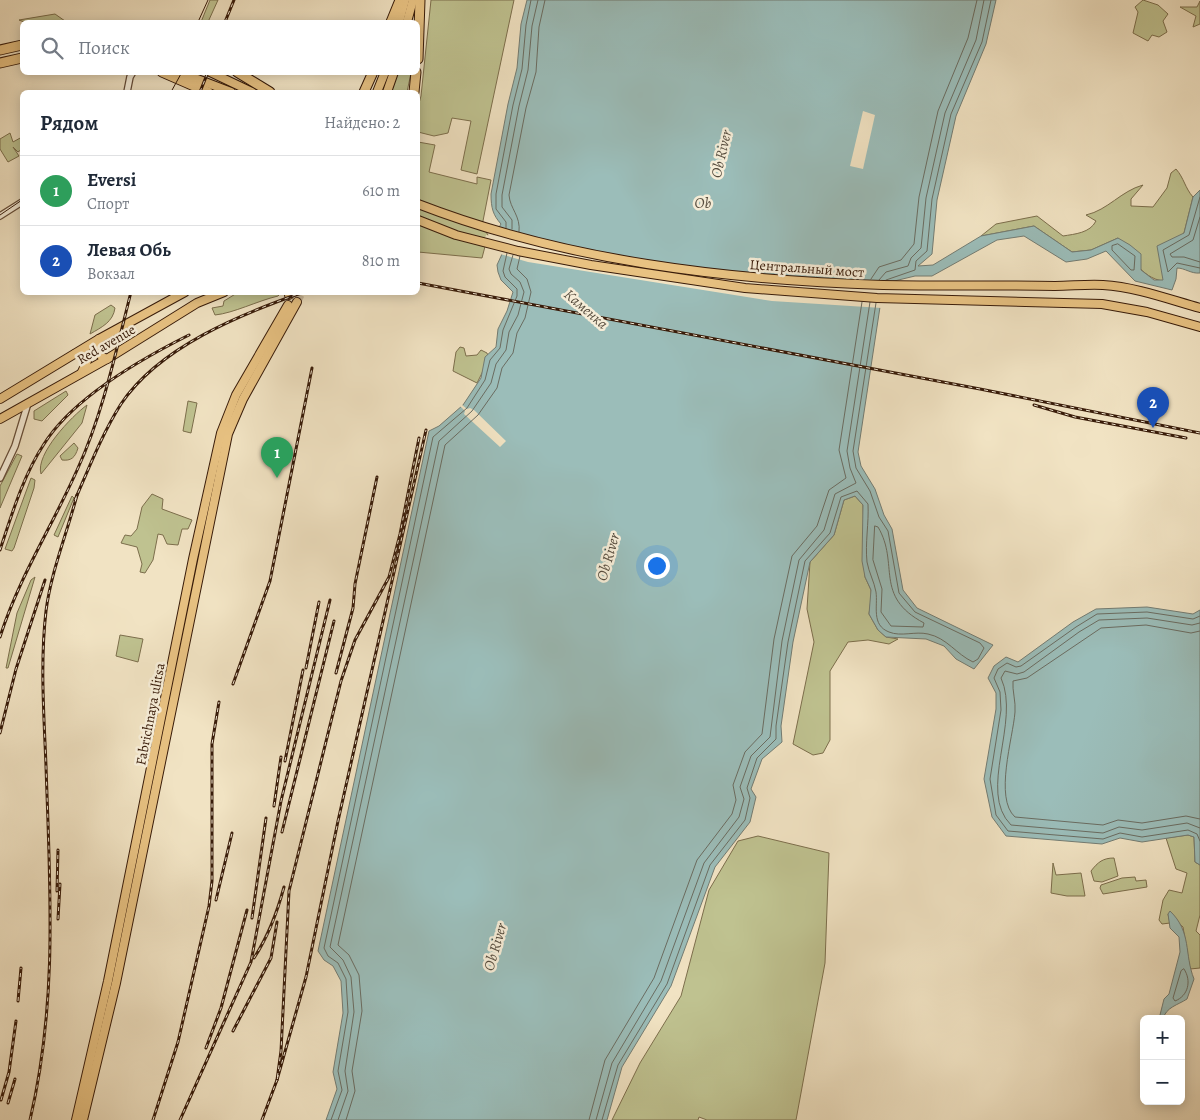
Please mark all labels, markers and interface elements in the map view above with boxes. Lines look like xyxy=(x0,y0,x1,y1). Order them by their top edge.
search box xyxy=(20,20,420,75)
icon: search xyxy=(38,34,66,62)
text: Поиск xyxy=(78,35,130,61)
text: Рядом xyxy=(40,109,98,137)
text: Найдено: 2 xyxy=(324,112,400,134)
water label: Ob River xyxy=(706,127,736,180)
text: Eversi xyxy=(87,167,136,193)
text: 1 xyxy=(53,180,59,202)
text: 610 m xyxy=(362,180,400,202)
text: Спорт xyxy=(87,193,129,215)
water label: Ob xyxy=(695,193,712,213)
text: Левая Обь xyxy=(87,237,171,263)
text: 2 xyxy=(52,250,60,272)
text: 810 m xyxy=(362,250,400,272)
street label: Центральный мост xyxy=(749,255,865,282)
text: Вокзал xyxy=(87,263,135,285)
water label: Каменка xyxy=(560,284,612,334)
street label: Red avenue xyxy=(73,320,139,369)
pin: 2 xyxy=(1137,387,1169,428)
pin: 1 xyxy=(261,437,293,478)
water label: Ob River xyxy=(592,530,625,583)
your location xyxy=(644,553,670,579)
street label: Fabrichnaya ulitsa xyxy=(131,661,170,767)
water label: Ob River xyxy=(479,920,512,973)
map controls xyxy=(1140,1015,1185,1105)
button: + xyxy=(1140,1015,1185,1060)
button: − xyxy=(1140,1060,1185,1105)

